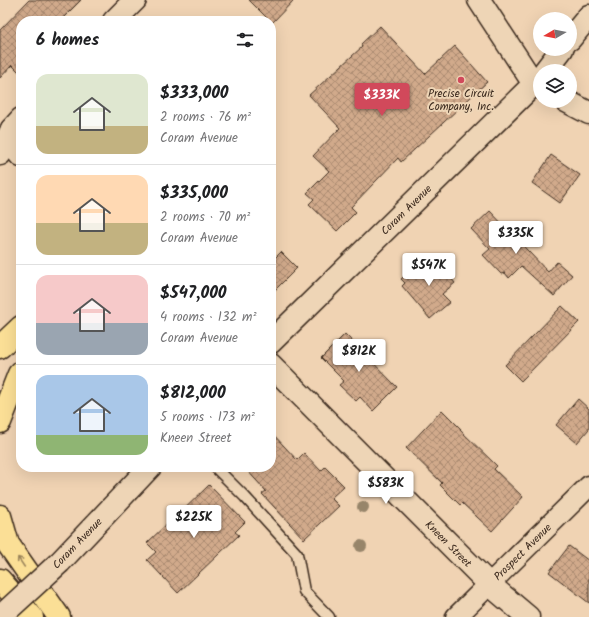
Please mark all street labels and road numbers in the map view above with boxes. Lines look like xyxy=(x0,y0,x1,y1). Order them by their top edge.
street label: Coram Avenue xyxy=(377,181,437,240)
street label: Coram Avenue xyxy=(48,514,107,574)
street label: Kneen Street xyxy=(420,517,476,573)
street label: Prospect Avenue xyxy=(490,519,556,585)

